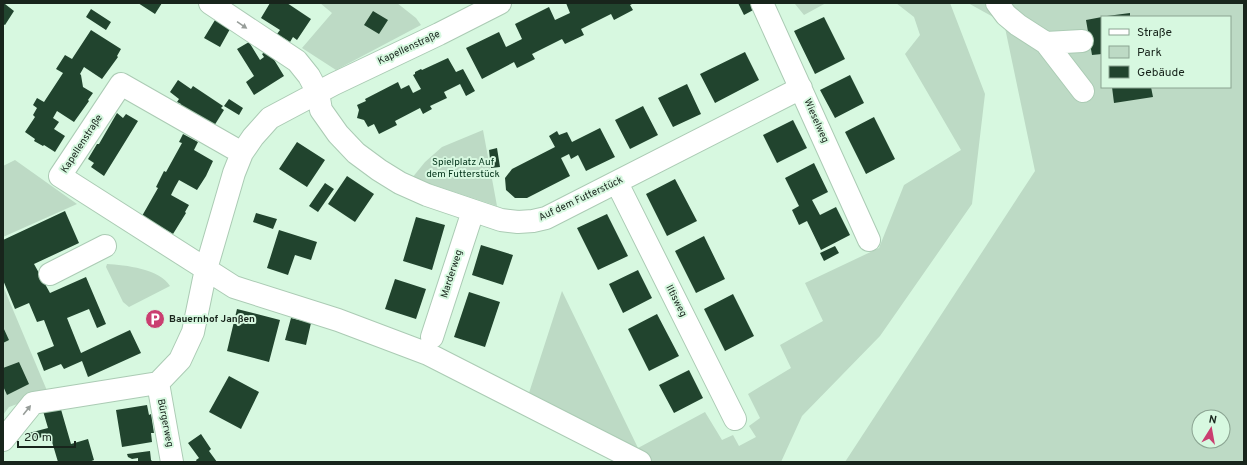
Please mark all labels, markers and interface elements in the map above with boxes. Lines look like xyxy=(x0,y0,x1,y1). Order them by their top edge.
legend xyxy=(1101,16,1231,88)
one-way arrow xyxy=(236,21,248,28)
text: Straße xyxy=(1137,25,1172,41)
street label: Kapellenstraße xyxy=(376,28,442,68)
text: Park xyxy=(1137,45,1162,61)
text: Gebäude xyxy=(1137,65,1185,81)
street label: Wieselweg xyxy=(800,97,832,145)
street label: Kapellenstraße xyxy=(58,112,106,176)
park label: Spielplatz Auf dem Futterstück xyxy=(426,156,500,181)
street label: Auf dem Futterstück xyxy=(537,174,625,224)
street label: Marderweg xyxy=(438,248,466,300)
street label: Iltisweg xyxy=(662,283,690,319)
parking icon: Bauernhof Janßen xyxy=(144,308,166,330)
place label: Bauernhof Janßen xyxy=(169,313,255,326)
street label: Bürgerweg xyxy=(154,398,176,448)
one-way arrow xyxy=(23,404,32,415)
north arrow xyxy=(1191,409,1231,449)
text: N xyxy=(1208,413,1218,428)
scale bar xyxy=(18,423,75,449)
text: 20 m xyxy=(24,430,52,446)

